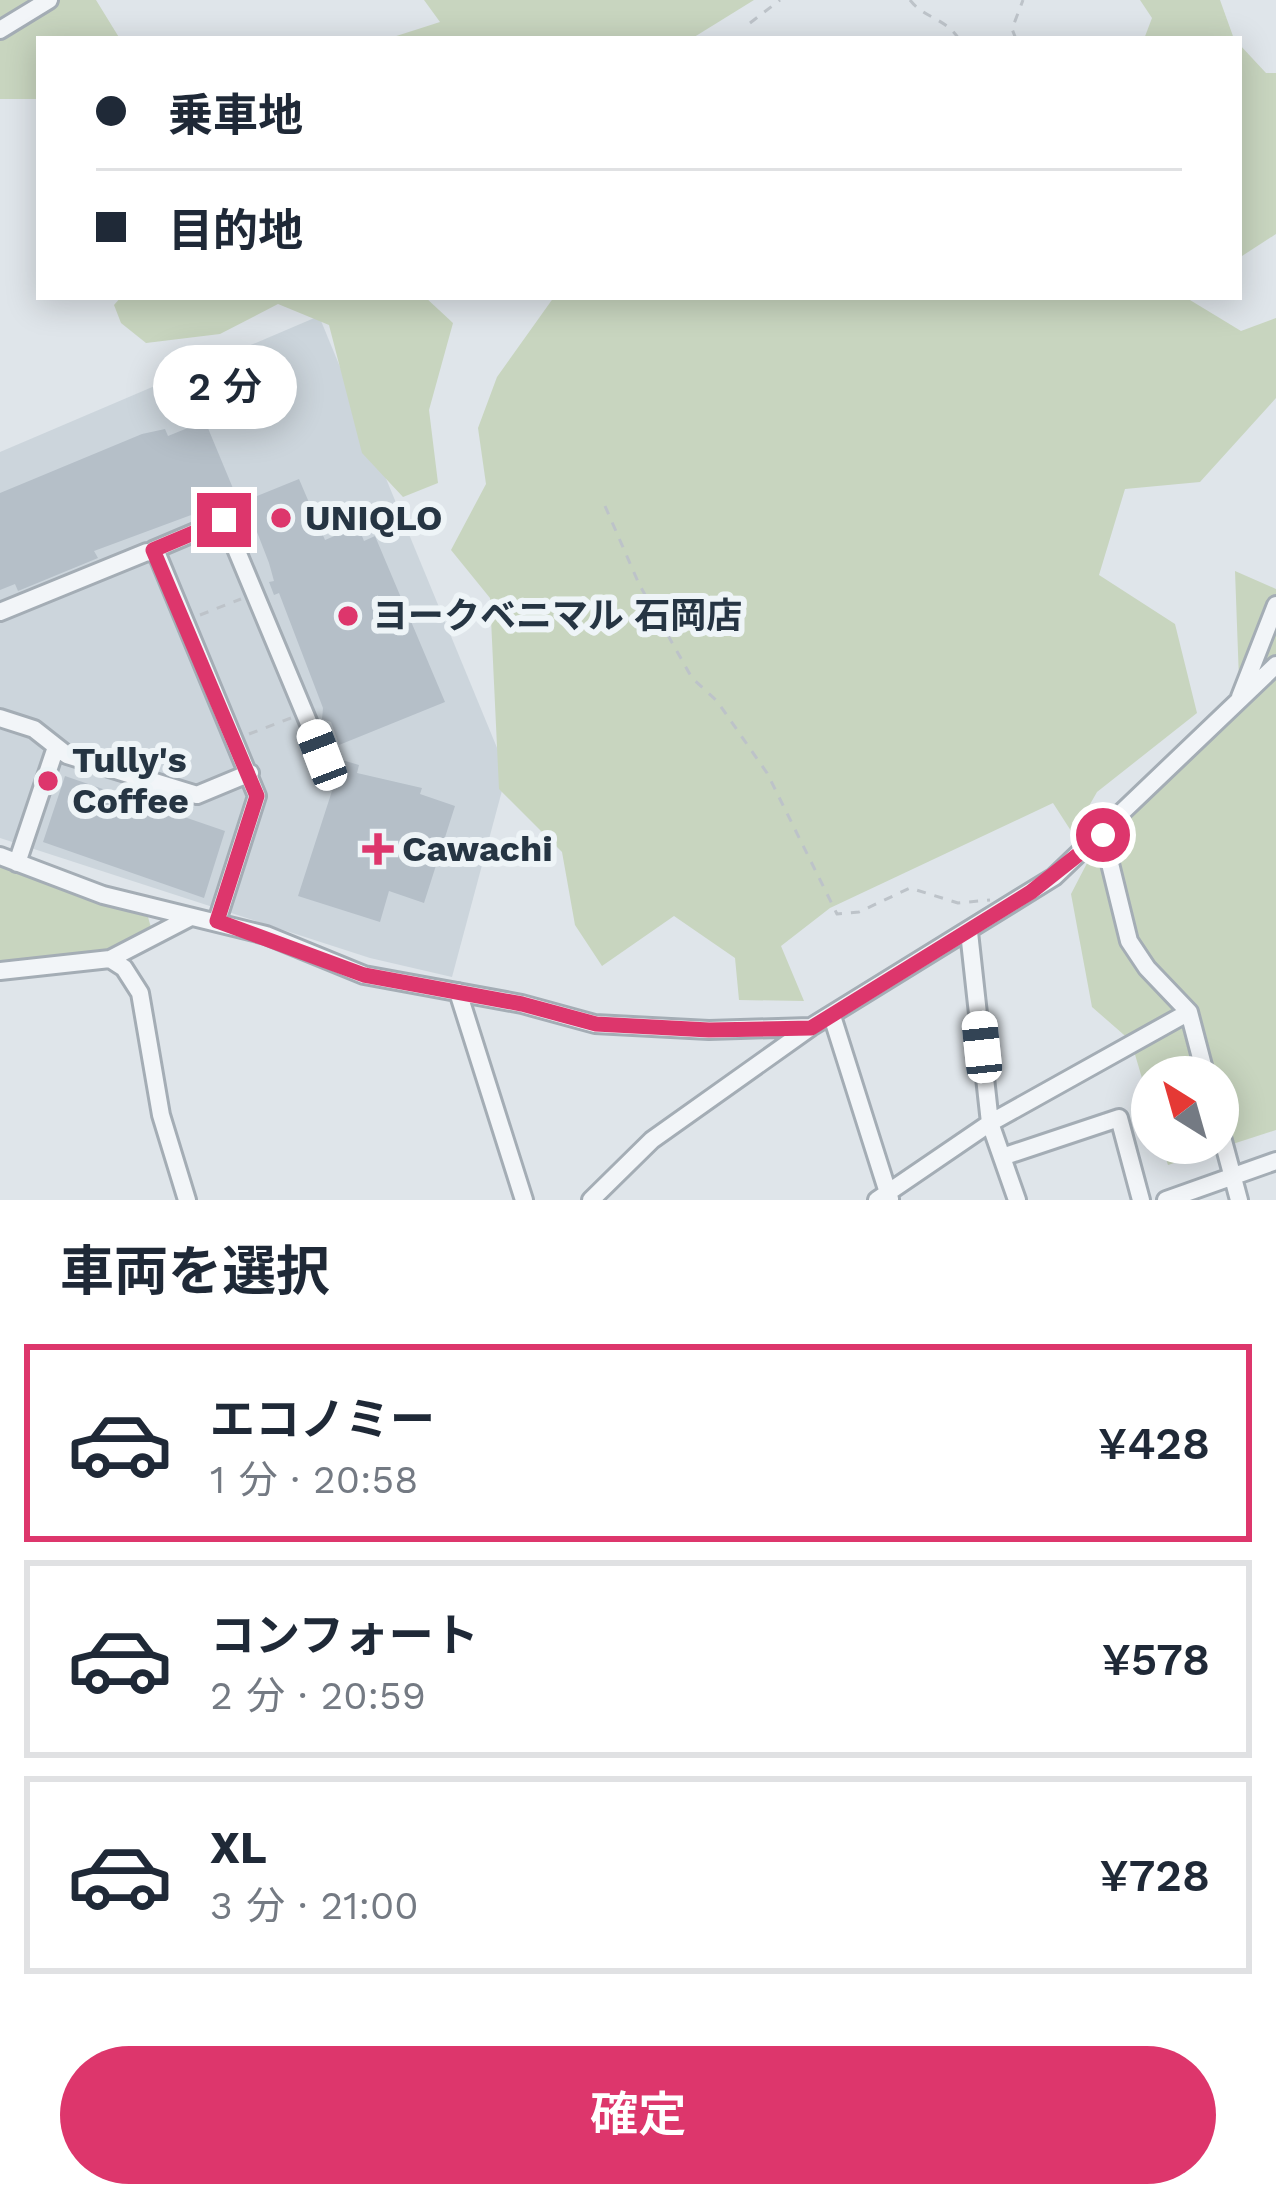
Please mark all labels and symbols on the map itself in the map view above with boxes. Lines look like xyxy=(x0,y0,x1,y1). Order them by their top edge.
callout: 2 分 xyxy=(152,346,296,430)
route end xyxy=(197,493,251,547)
place label: UNIQLO xyxy=(305,497,443,539)
marker: UNIQLO xyxy=(268,505,294,531)
place label: ヨークベニマル 石岡店 xyxy=(372,595,742,637)
marker: ヨークベニマル 石岡店 xyxy=(335,603,361,629)
car xyxy=(292,715,352,795)
place label: Tully's Coffee xyxy=(72,739,189,822)
marker: Tully's Coffee xyxy=(35,768,61,794)
route start xyxy=(1076,808,1130,862)
place label: Cawachi xyxy=(402,828,553,870)
marker: Cawachi xyxy=(365,836,391,862)
car xyxy=(960,1009,1004,1085)
north arrow xyxy=(1131,1056,1239,1164)

